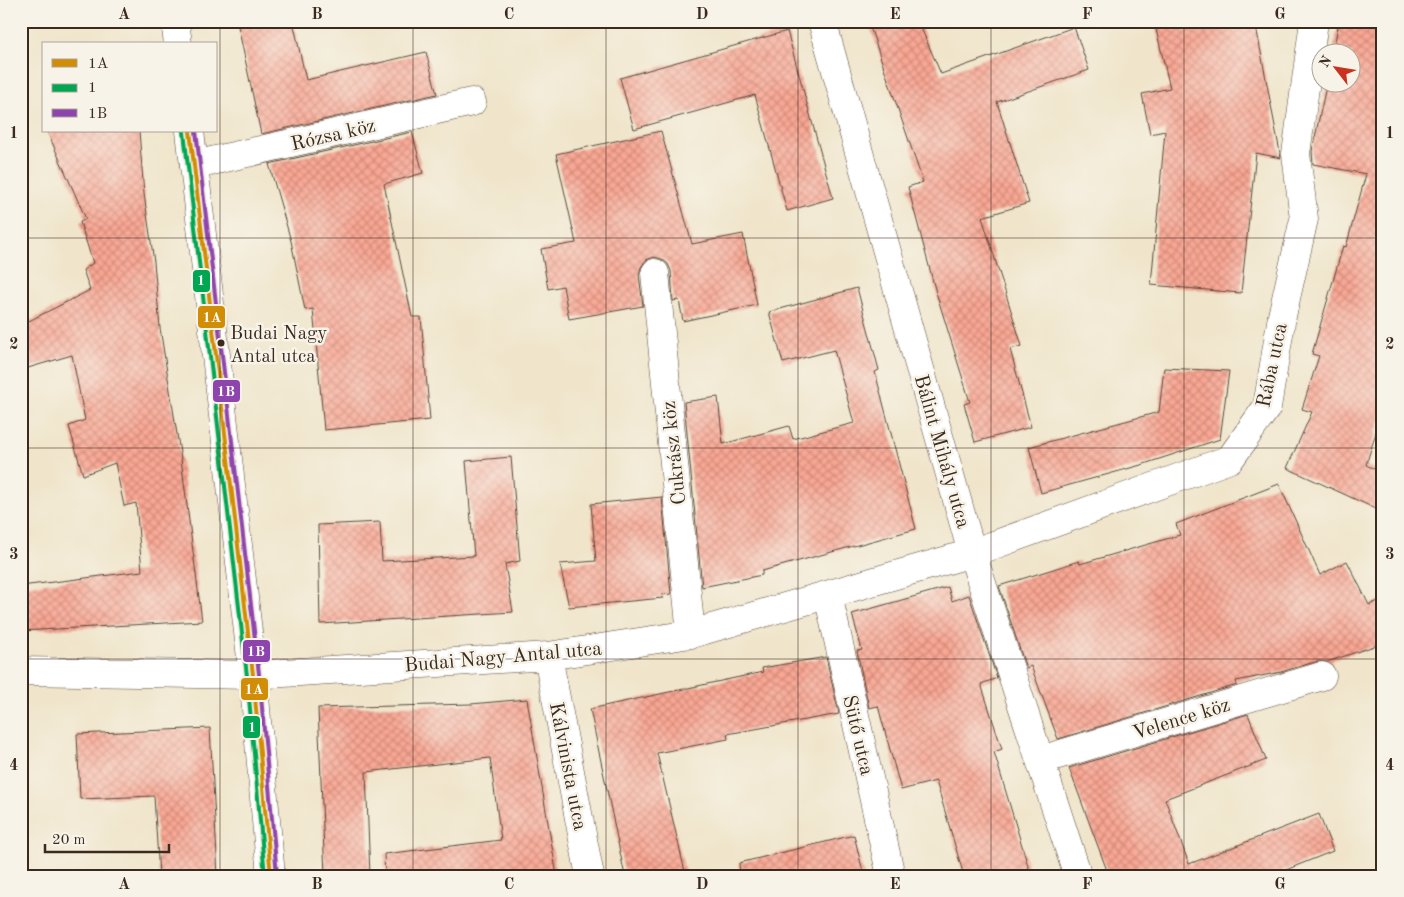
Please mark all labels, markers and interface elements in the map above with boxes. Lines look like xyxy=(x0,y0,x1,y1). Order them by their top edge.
text: A xyxy=(118,7,130,23)
text: B xyxy=(311,7,323,23)
text: C xyxy=(504,7,514,23)
text: D xyxy=(696,7,708,23)
text: E xyxy=(889,7,901,23)
text: F xyxy=(1082,7,1093,23)
text: G xyxy=(1274,7,1286,23)
legend xyxy=(42,42,218,132)
north arrow xyxy=(1312,42,1362,92)
text: N xyxy=(1317,53,1335,70)
text: 1A xyxy=(88,57,109,72)
text: 1 xyxy=(88,81,97,96)
text: 1B xyxy=(88,107,107,122)
street label: Rózsa köz xyxy=(289,116,378,155)
text: 1 xyxy=(9,126,19,142)
text: 1 xyxy=(1385,126,1395,142)
line badge: 1 xyxy=(192,269,211,293)
text: 1 xyxy=(197,274,205,288)
line badge: 1A xyxy=(197,305,226,329)
text: 1A xyxy=(203,311,222,325)
street label: Rába utca xyxy=(1254,321,1292,410)
place label: Budai Nagy Antal utca xyxy=(230,325,327,367)
text: 2 xyxy=(9,337,19,353)
text: 2 xyxy=(1385,337,1395,353)
marker: Budai Nagy Antal utca xyxy=(216,338,226,348)
street label: Bálint Mihály utca xyxy=(910,373,973,531)
line badge: 1B xyxy=(212,379,241,403)
text: 1B xyxy=(217,385,235,399)
street label: Cukrász köz xyxy=(660,400,690,506)
text: 3 xyxy=(9,547,19,563)
text: 3 xyxy=(1385,547,1395,563)
line badge: 1B xyxy=(242,639,271,663)
street label: Budai Nagy Antal utca xyxy=(404,639,603,677)
text: 1B xyxy=(247,645,265,659)
line badge: 1A xyxy=(240,677,269,701)
text: 1A xyxy=(245,683,264,697)
street label: Sütő utca xyxy=(838,693,876,778)
street label: Velence köz xyxy=(1130,696,1233,744)
street label: Kálvinista utca xyxy=(545,701,589,832)
line badge: 1 xyxy=(242,715,261,739)
text: 1 xyxy=(248,721,256,735)
text: 4 xyxy=(9,758,19,774)
text: 4 xyxy=(1385,758,1395,774)
scale bar xyxy=(45,822,169,854)
text: 20 m xyxy=(52,833,86,848)
text: A xyxy=(118,877,130,893)
text: B xyxy=(311,877,323,893)
text: C xyxy=(504,877,514,893)
text: D xyxy=(696,877,708,893)
text: E xyxy=(889,877,901,893)
text: F xyxy=(1082,877,1093,893)
text: G xyxy=(1274,877,1286,893)

